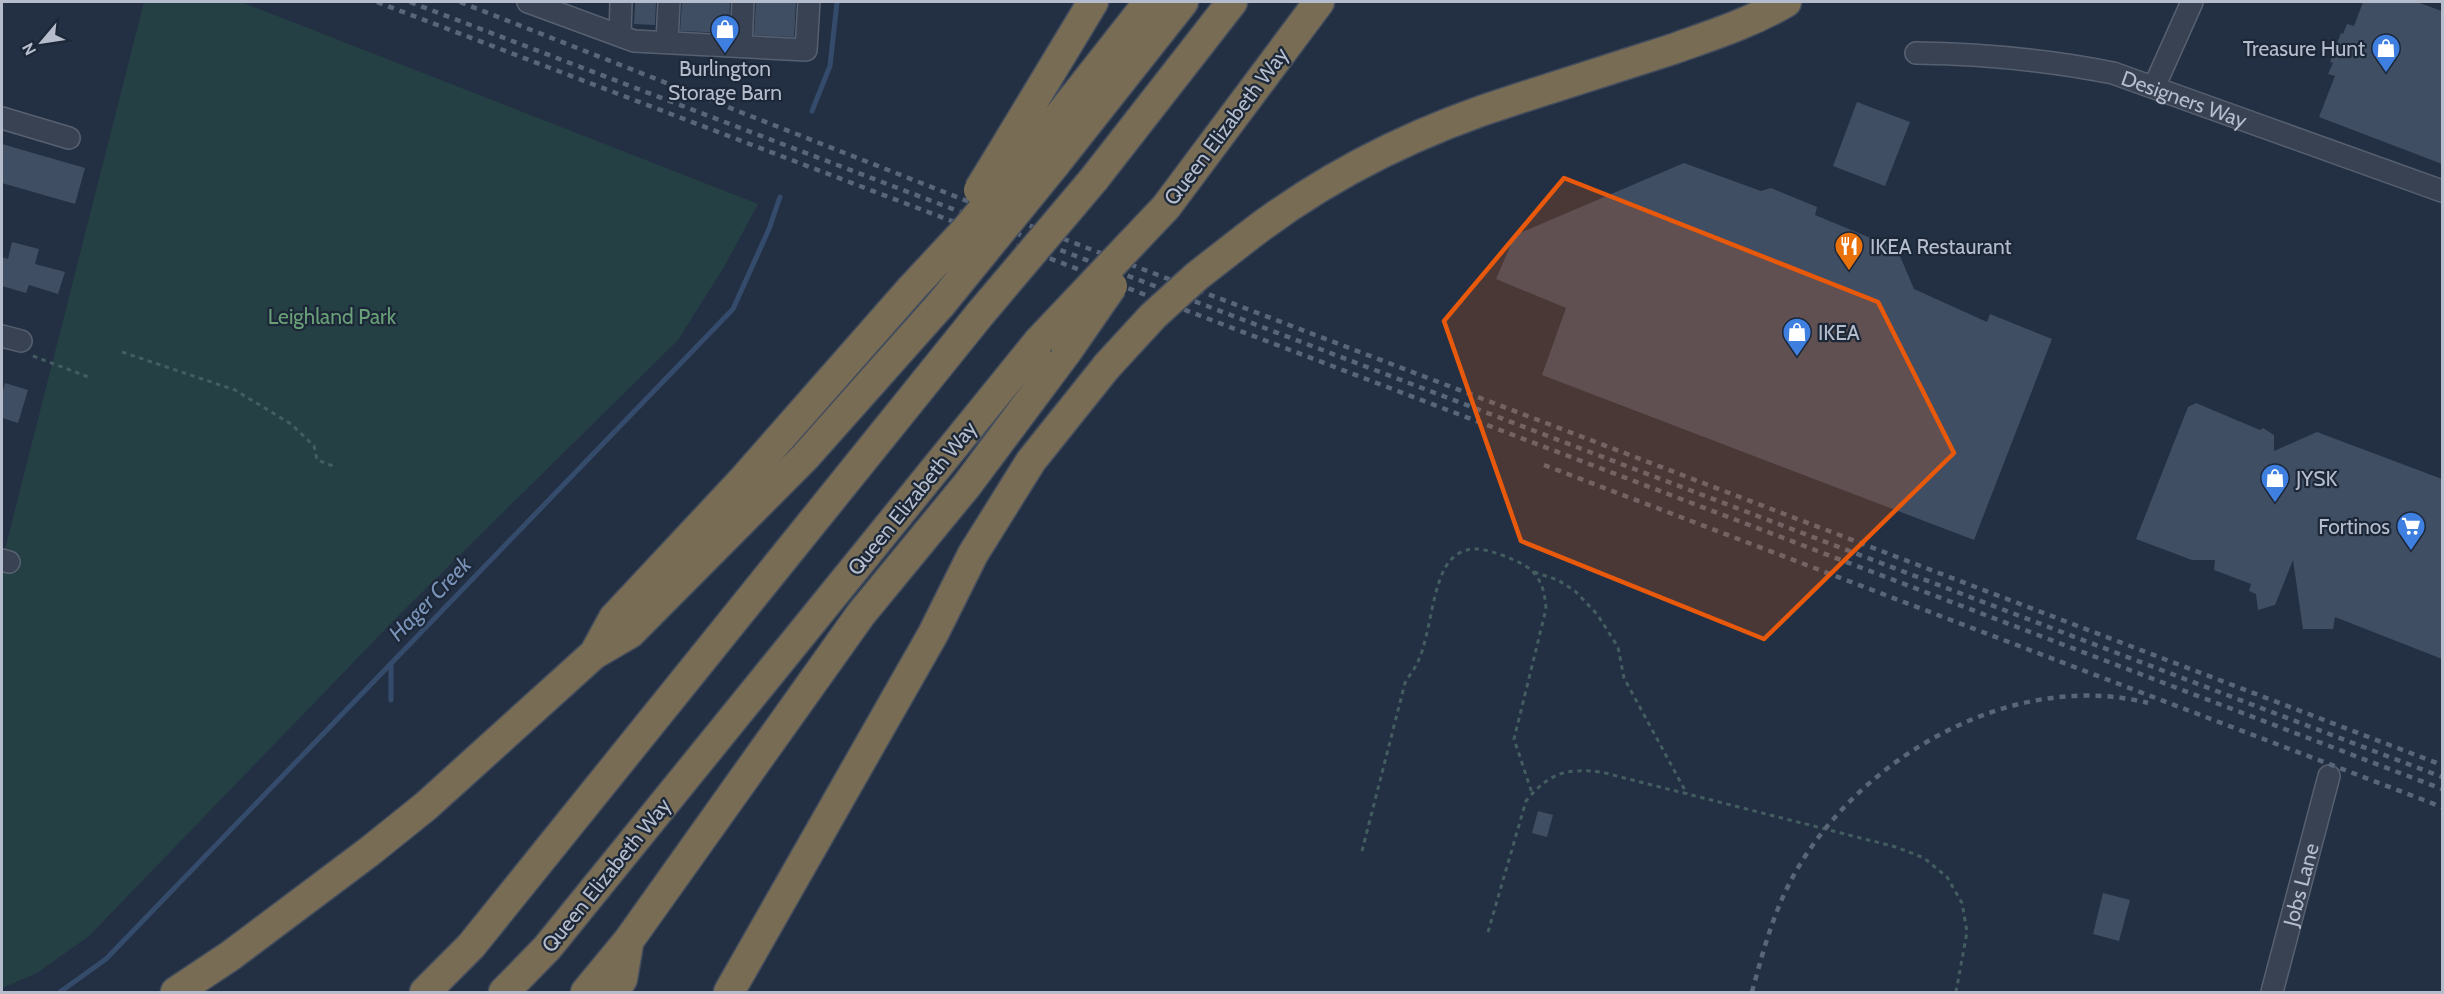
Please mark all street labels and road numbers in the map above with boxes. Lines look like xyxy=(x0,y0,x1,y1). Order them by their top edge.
street label: Queen Elizabeth Way xyxy=(1159,42,1294,210)
street label: Designers Way xyxy=(2118,65,2251,133)
street label: Queen Elizabeth Way xyxy=(842,416,982,580)
street label: Queen Elizabeth Way xyxy=(536,793,676,957)
street label: Jobs Lane xyxy=(2277,840,2323,930)

